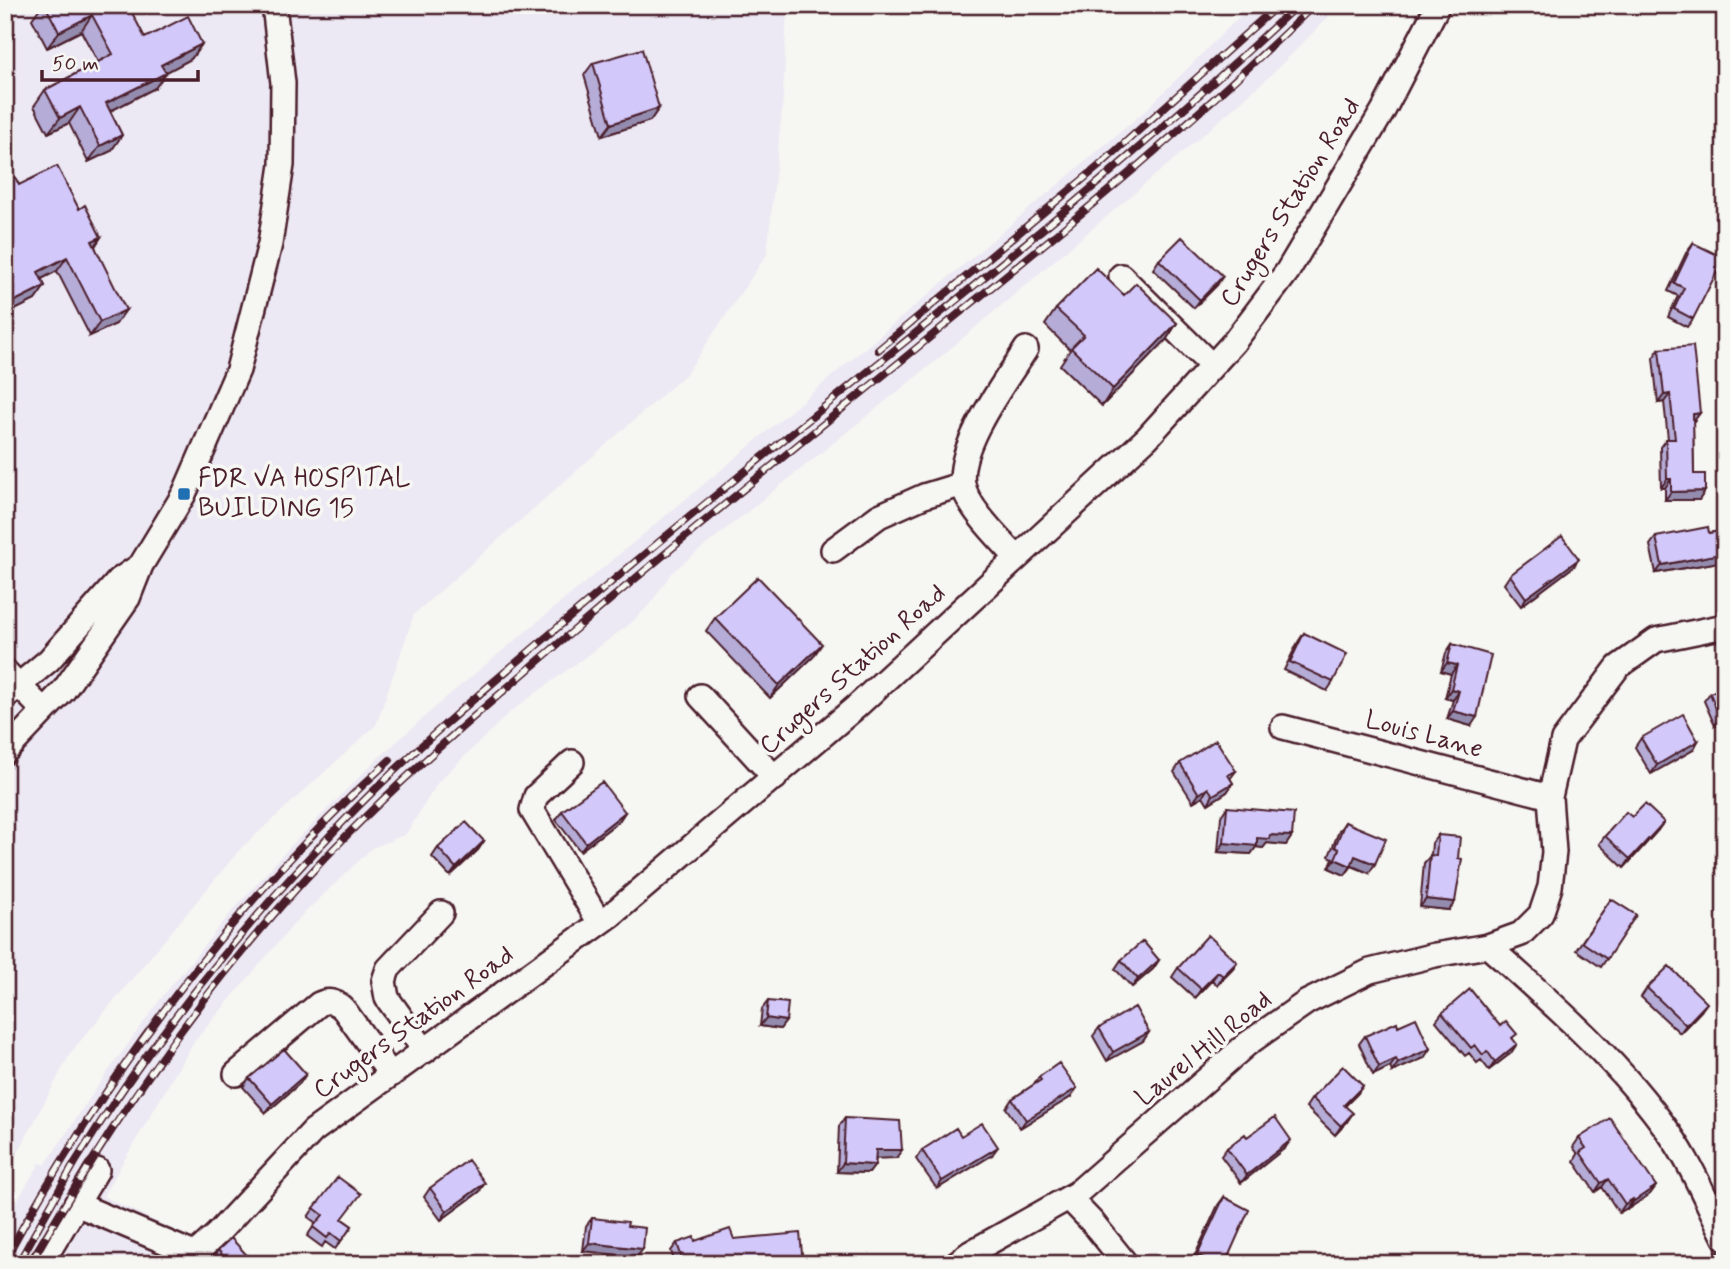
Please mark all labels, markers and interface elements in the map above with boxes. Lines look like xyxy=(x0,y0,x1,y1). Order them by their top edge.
scale bar xyxy=(42,38,198,82)
text: 50 m xyxy=(52,50,99,78)
street label: Crugers Station Road xyxy=(1213,92,1371,315)
place label: FDR VA HOSPITAL BUILDING 15 xyxy=(198,462,411,526)
marker: FDR VA HOSPITAL BUILDING 15 xyxy=(176,486,192,502)
street label: Crugers Station Road xyxy=(752,577,955,765)
street label: Louis Lane xyxy=(1361,703,1487,767)
street label: Crugers Station Road xyxy=(307,939,522,1109)
street label: Laurel Hill Road xyxy=(1129,983,1279,1115)

